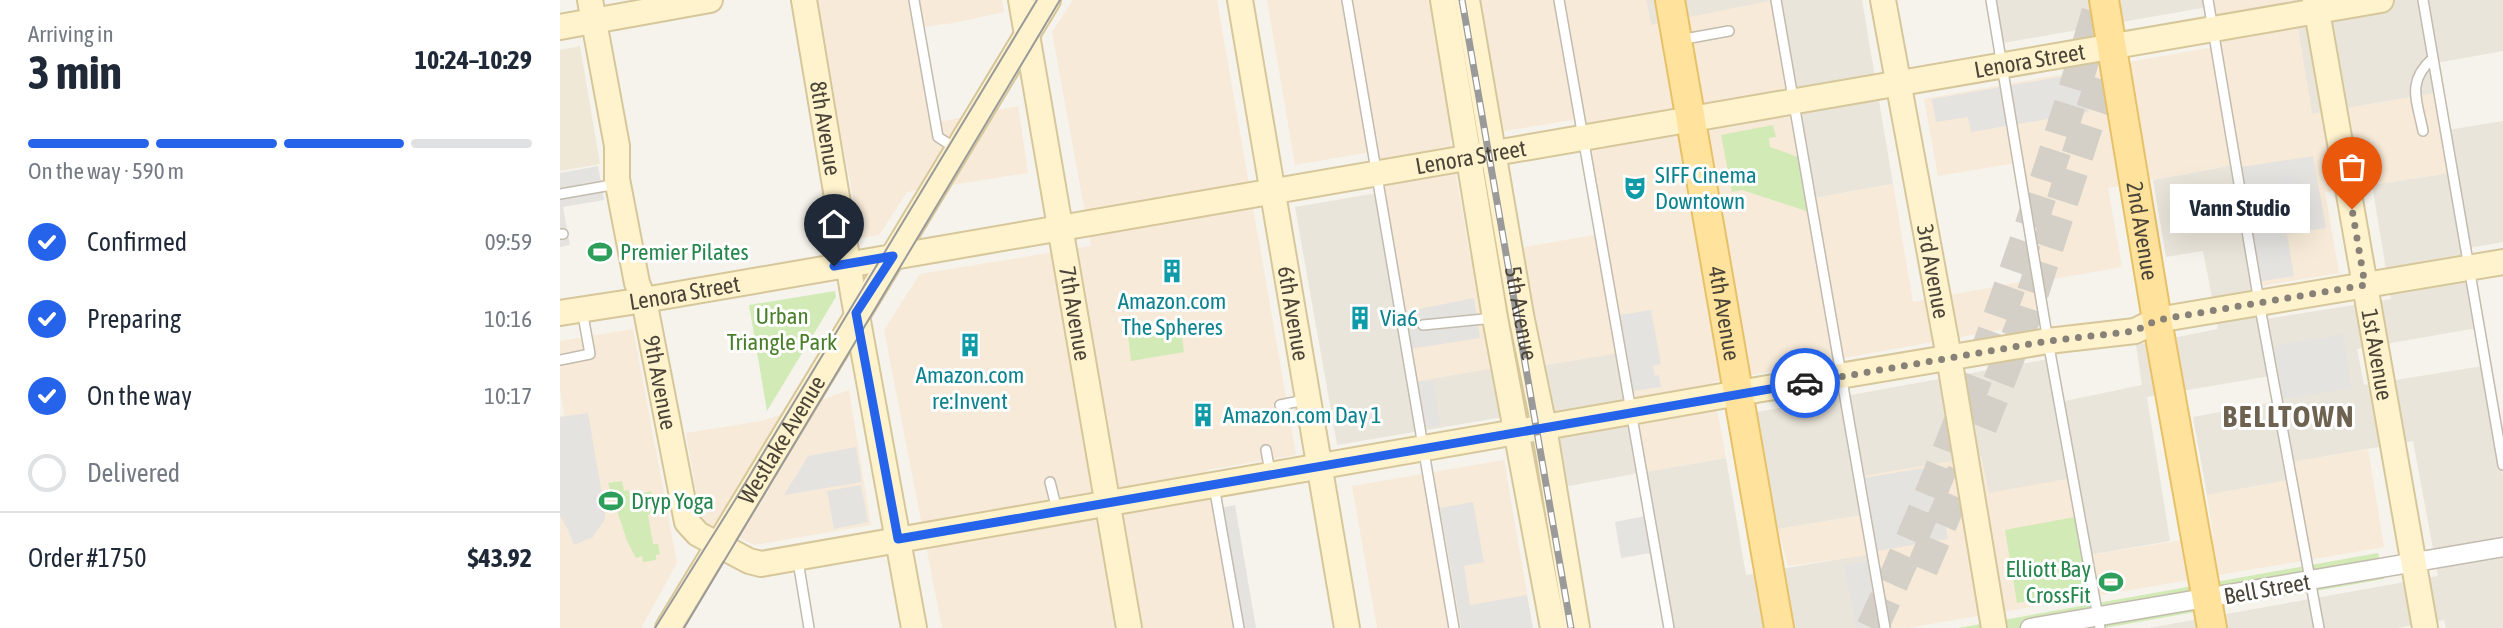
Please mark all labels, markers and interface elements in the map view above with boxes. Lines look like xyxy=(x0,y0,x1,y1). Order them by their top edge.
text: Arriving in xyxy=(28,21,114,47)
street label: Lenora Street xyxy=(1972,38,2087,83)
text: 10:24–10:29 xyxy=(415,45,532,75)
text: 3 min xyxy=(28,46,122,99)
street label: 8th Avenue xyxy=(805,79,846,177)
street label: Lenora Street xyxy=(1413,135,1528,180)
pin xyxy=(2322,137,2382,209)
icon: bag xyxy=(2333,148,2371,186)
text: On the way · 590 m xyxy=(28,158,184,184)
place label: SIFF Cinema Downtown xyxy=(1655,162,1757,214)
theatre icon: SIFF Cinema Downtown xyxy=(1621,174,1649,202)
street label: 2nd Avenue xyxy=(2121,180,2163,282)
callout: Vann Studio xyxy=(2170,184,2310,234)
pin xyxy=(804,194,864,266)
text: Vann Studio xyxy=(2189,195,2291,221)
icon: home xyxy=(815,205,853,243)
street label: 3rd Avenue xyxy=(1912,222,1955,321)
icon: check xyxy=(28,223,66,261)
text: Confirmed xyxy=(87,227,187,257)
text: 09:59 xyxy=(485,229,532,255)
sports icon: Premier Pilates xyxy=(586,238,614,266)
place label: Premier Pilates xyxy=(620,239,749,265)
building icon: Amazon.com The Spheres xyxy=(1158,257,1186,285)
street label: 7th Avenue xyxy=(1054,264,1096,363)
street label: 6th Avenue xyxy=(1273,264,1314,363)
street label: 5th Avenue xyxy=(1500,264,1543,363)
street label: 4th Avenue xyxy=(1703,264,1745,363)
street label: Lenora Street xyxy=(627,271,742,315)
place label: Amazon.com The Spheres xyxy=(1118,288,1226,340)
icon: check xyxy=(28,300,66,338)
park label: Urban Triangle Park xyxy=(727,303,837,355)
text: Preparing xyxy=(87,304,181,334)
building icon: Via6 xyxy=(1346,304,1374,332)
place label: Via6 xyxy=(1380,305,1418,331)
text: 10:16 xyxy=(484,306,532,332)
street label: 1st Avenue xyxy=(2356,307,2398,402)
building icon: Amazon.com re:Invent xyxy=(956,331,984,359)
street label: 9th Avenue xyxy=(638,333,682,432)
courier xyxy=(1770,348,1840,418)
place label: Amazon.com re:Invent xyxy=(916,362,1024,414)
icon: car xyxy=(1786,364,1824,402)
street label: Westlake Avenue xyxy=(733,371,831,509)
icon: check xyxy=(28,377,66,415)
text: On the way xyxy=(87,381,192,411)
text: 10:17 xyxy=(484,383,532,409)
district label: BELLTOWN xyxy=(2223,399,2355,433)
building icon: Amazon.com Day 1 xyxy=(1189,401,1217,429)
place label: Amazon.com Day 1 xyxy=(1223,402,1382,428)
text: Delivered xyxy=(87,458,180,488)
sports icon: Dryp Yoga xyxy=(597,487,625,515)
place label: Dryp Yoga xyxy=(631,488,714,514)
text: Order #1750 xyxy=(28,543,147,573)
text: $43.92 xyxy=(468,543,532,573)
place label: Elliott Bay CrossFit xyxy=(2005,556,2091,608)
sports icon: Elliott Bay CrossFit xyxy=(2097,568,2125,596)
street label: Bell Street xyxy=(2222,569,2312,609)

